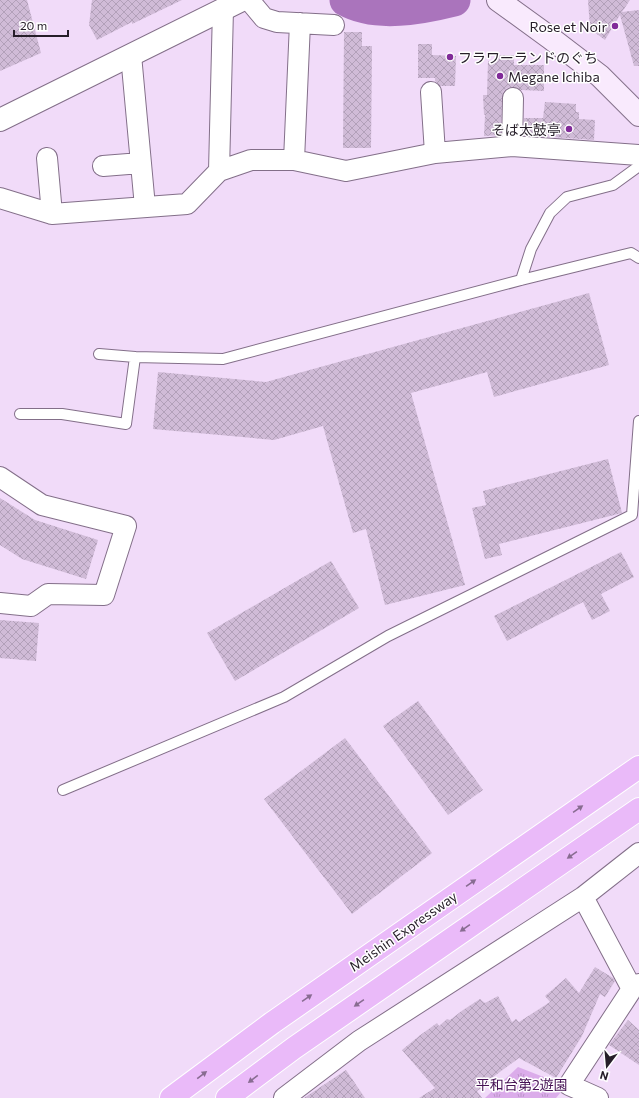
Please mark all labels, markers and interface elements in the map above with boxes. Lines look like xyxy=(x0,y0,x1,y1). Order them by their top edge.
scale bar xyxy=(14,12,68,38)
text: 20 m xyxy=(20,18,47,32)
place label: Rose et Noir xyxy=(530,18,607,35)
marker: Rose et Noir xyxy=(610,21,620,31)
place label: フラワーランドのぐち xyxy=(458,49,598,66)
marker: フラワーランドのぐち xyxy=(445,52,455,62)
place label: Megane Ichiba xyxy=(508,68,600,85)
marker: Megane Ichiba xyxy=(495,71,505,81)
place label: そば太鼓亭 xyxy=(491,121,561,138)
marker: そば太鼓亭 xyxy=(564,124,574,134)
one-way arrow xyxy=(572,805,583,813)
one-way arrow xyxy=(567,851,578,858)
one-way arrow xyxy=(465,879,476,887)
street label: Meishin Expressway xyxy=(346,887,460,975)
one-way arrow xyxy=(460,924,471,932)
one-way arrow xyxy=(302,994,312,1002)
one-way arrow xyxy=(354,999,364,1007)
north arrow xyxy=(587,1046,627,1086)
text: N xyxy=(598,1069,610,1083)
one-way arrow xyxy=(197,1071,207,1079)
one-way arrow xyxy=(248,1074,258,1082)
park label: 平和台第2遊園 xyxy=(476,1076,568,1093)

